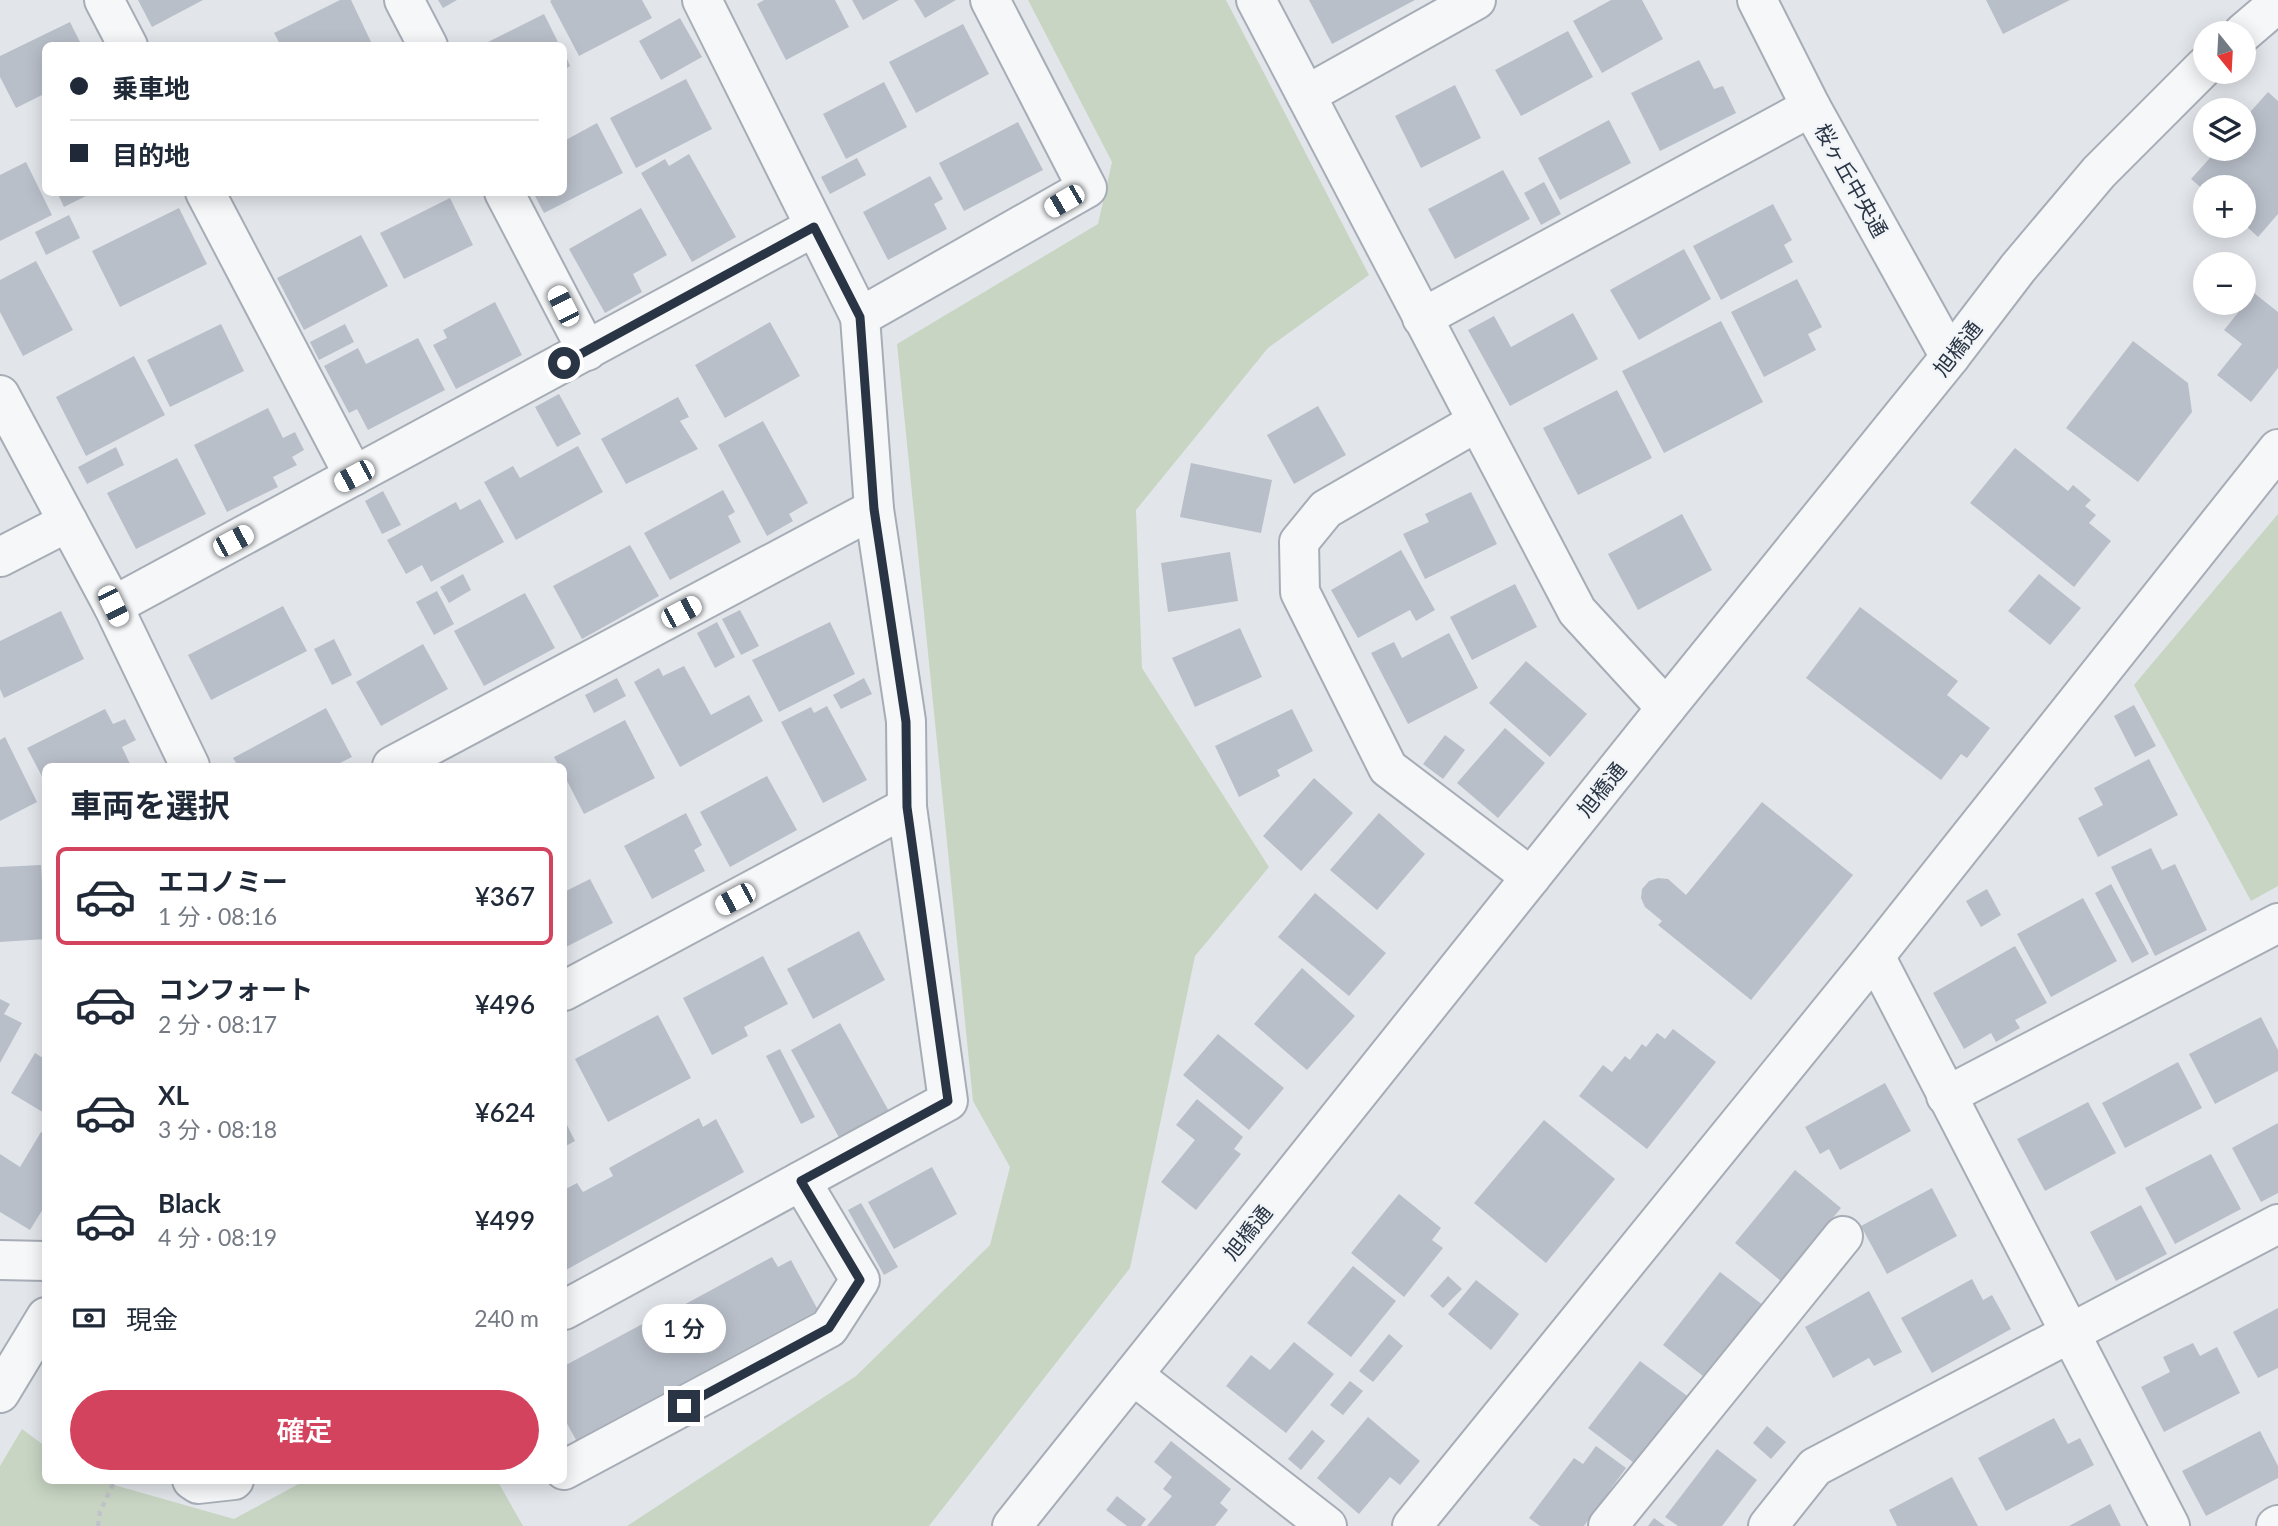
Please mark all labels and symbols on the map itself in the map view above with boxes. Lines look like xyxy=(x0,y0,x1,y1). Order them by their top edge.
north arrow xyxy=(2193,21,2256,84)
street label: 桜ヶ丘中央通 xyxy=(1811,119,1893,241)
car xyxy=(1041,181,1088,221)
car xyxy=(545,283,582,329)
street label: 旭橋通 xyxy=(1928,315,1986,381)
route start xyxy=(548,347,580,379)
car xyxy=(331,457,378,495)
car xyxy=(210,522,257,560)
car xyxy=(95,583,132,629)
car xyxy=(658,593,705,631)
street label: 旭橋通 xyxy=(1571,757,1631,821)
car xyxy=(712,880,759,918)
street label: 旭橋通 xyxy=(1217,1200,1277,1264)
callout: 1 分 xyxy=(642,1304,726,1354)
route end xyxy=(668,1390,700,1422)

